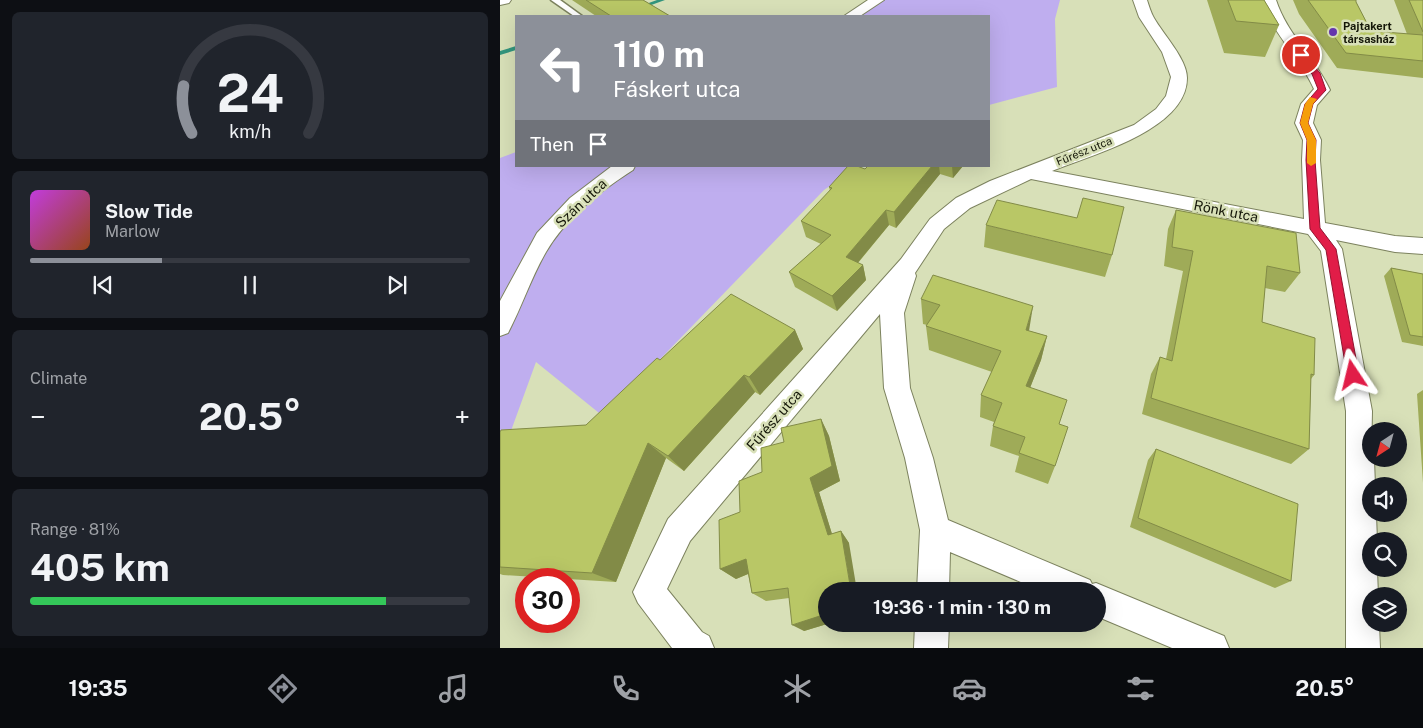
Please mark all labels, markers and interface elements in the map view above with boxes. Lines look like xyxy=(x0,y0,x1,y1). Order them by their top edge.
place label: Pajtakert társasház xyxy=(1343,20,1395,45)
marker: Pajtakert társasház xyxy=(1327,26,1339,38)
text: 110 m xyxy=(613,34,705,75)
pin xyxy=(1280,34,1322,76)
icon: left xyxy=(530,35,595,100)
icon: arrive xyxy=(1287,41,1315,69)
text: 24 xyxy=(216,63,284,124)
text: Fáskert utca xyxy=(613,76,741,102)
text: km/h xyxy=(229,121,271,142)
icon: arrive xyxy=(584,130,612,158)
text: Then xyxy=(530,133,574,155)
street label: Fűrész utca xyxy=(1054,134,1114,168)
street label: Szán utca xyxy=(552,175,610,231)
street label: Rönk utca xyxy=(1193,197,1259,225)
text: Slow Tide xyxy=(105,200,193,222)
text: Marlow xyxy=(105,222,160,241)
icon: previous xyxy=(89,271,117,299)
icon: pause xyxy=(236,271,264,299)
icon: next xyxy=(383,271,411,299)
position arrow xyxy=(1326,348,1378,400)
text: Climate xyxy=(30,369,87,388)
street label: Fűrész utca xyxy=(743,386,805,454)
text: 20.5° xyxy=(199,394,301,439)
text: − xyxy=(30,400,46,433)
text: + xyxy=(454,400,470,433)
north arrow xyxy=(1362,422,1408,468)
map controls xyxy=(1362,422,1407,632)
button: sound xyxy=(1362,477,1407,522)
text: Range · 81% xyxy=(30,520,120,539)
button: search xyxy=(1362,532,1407,577)
text: 405 km xyxy=(30,545,170,590)
speed limit sign: 30 xyxy=(515,568,580,633)
button: layers xyxy=(1362,587,1407,632)
text: 19:36 · 1 min · 130 m xyxy=(873,596,1051,618)
icon: directions xyxy=(265,671,300,706)
icon: music xyxy=(436,671,471,706)
icon: phone xyxy=(608,671,643,706)
icon: climate xyxy=(780,671,815,706)
icon: car xyxy=(952,671,987,706)
icon: filters xyxy=(1123,671,1158,706)
text: 19:35 xyxy=(68,675,128,701)
text: 20.5° xyxy=(1295,675,1355,701)

